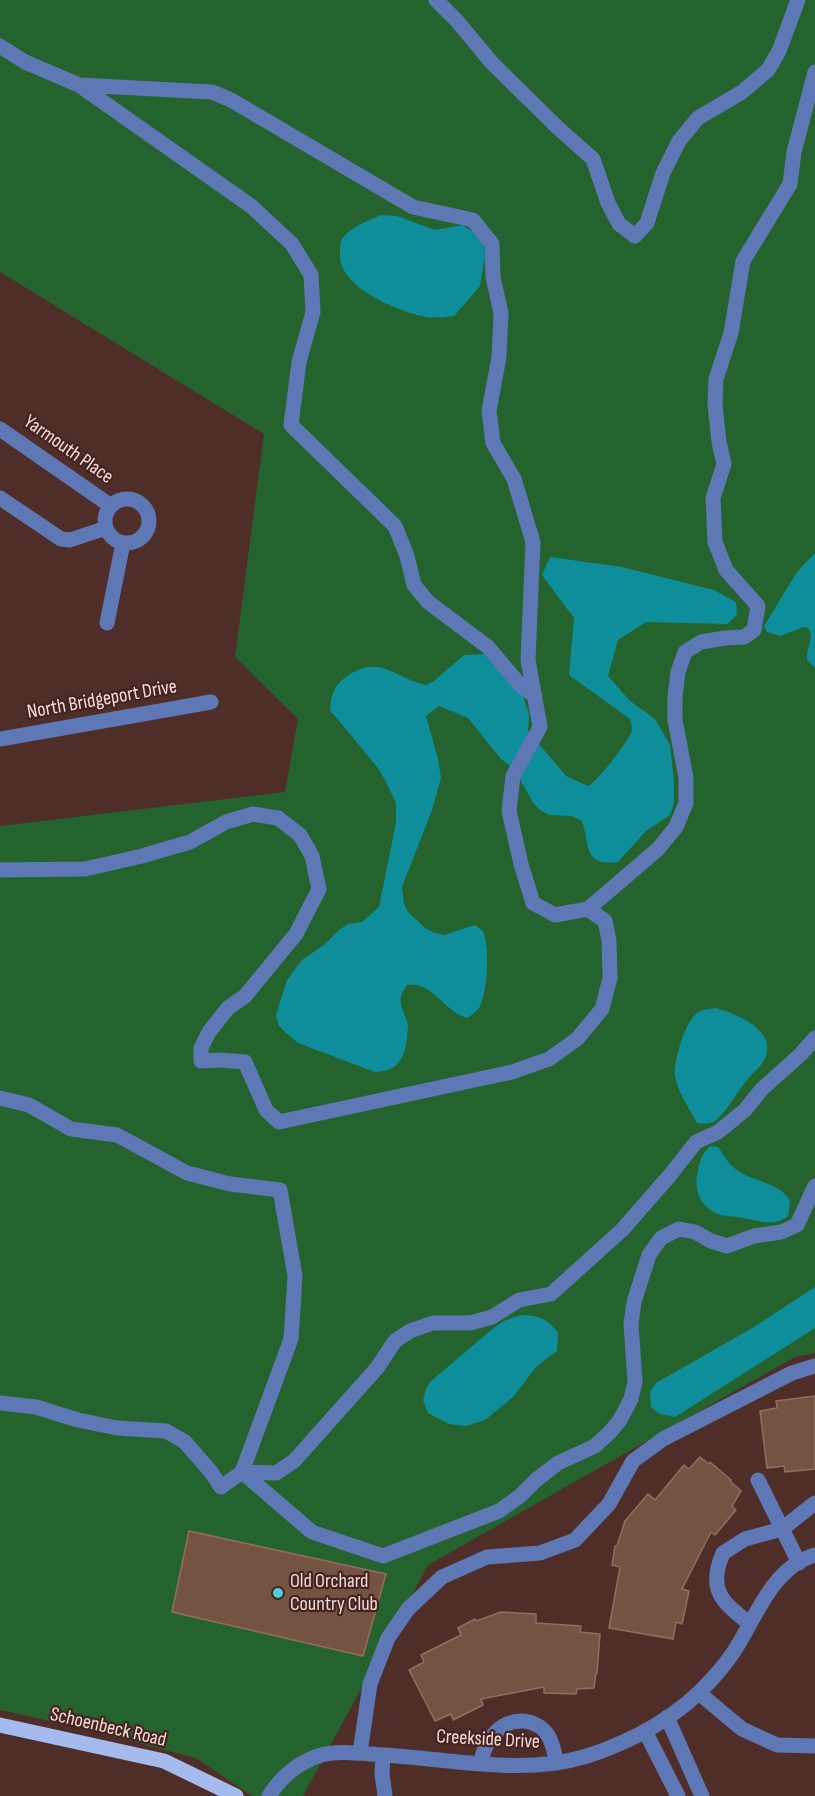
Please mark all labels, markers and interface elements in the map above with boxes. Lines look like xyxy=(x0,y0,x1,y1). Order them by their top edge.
street label: Yarmouth Place xyxy=(18,410,118,490)
street label: North Bridgeport Drive xyxy=(25,675,179,725)
place label: Old Orchard Country Club xyxy=(290,1570,378,1617)
marker: Old Orchard Country Club xyxy=(271,1586,285,1600)
street label: Schoenbeck Road xyxy=(48,1703,168,1753)
street label: Creekside Drive xyxy=(436,1725,540,1755)

